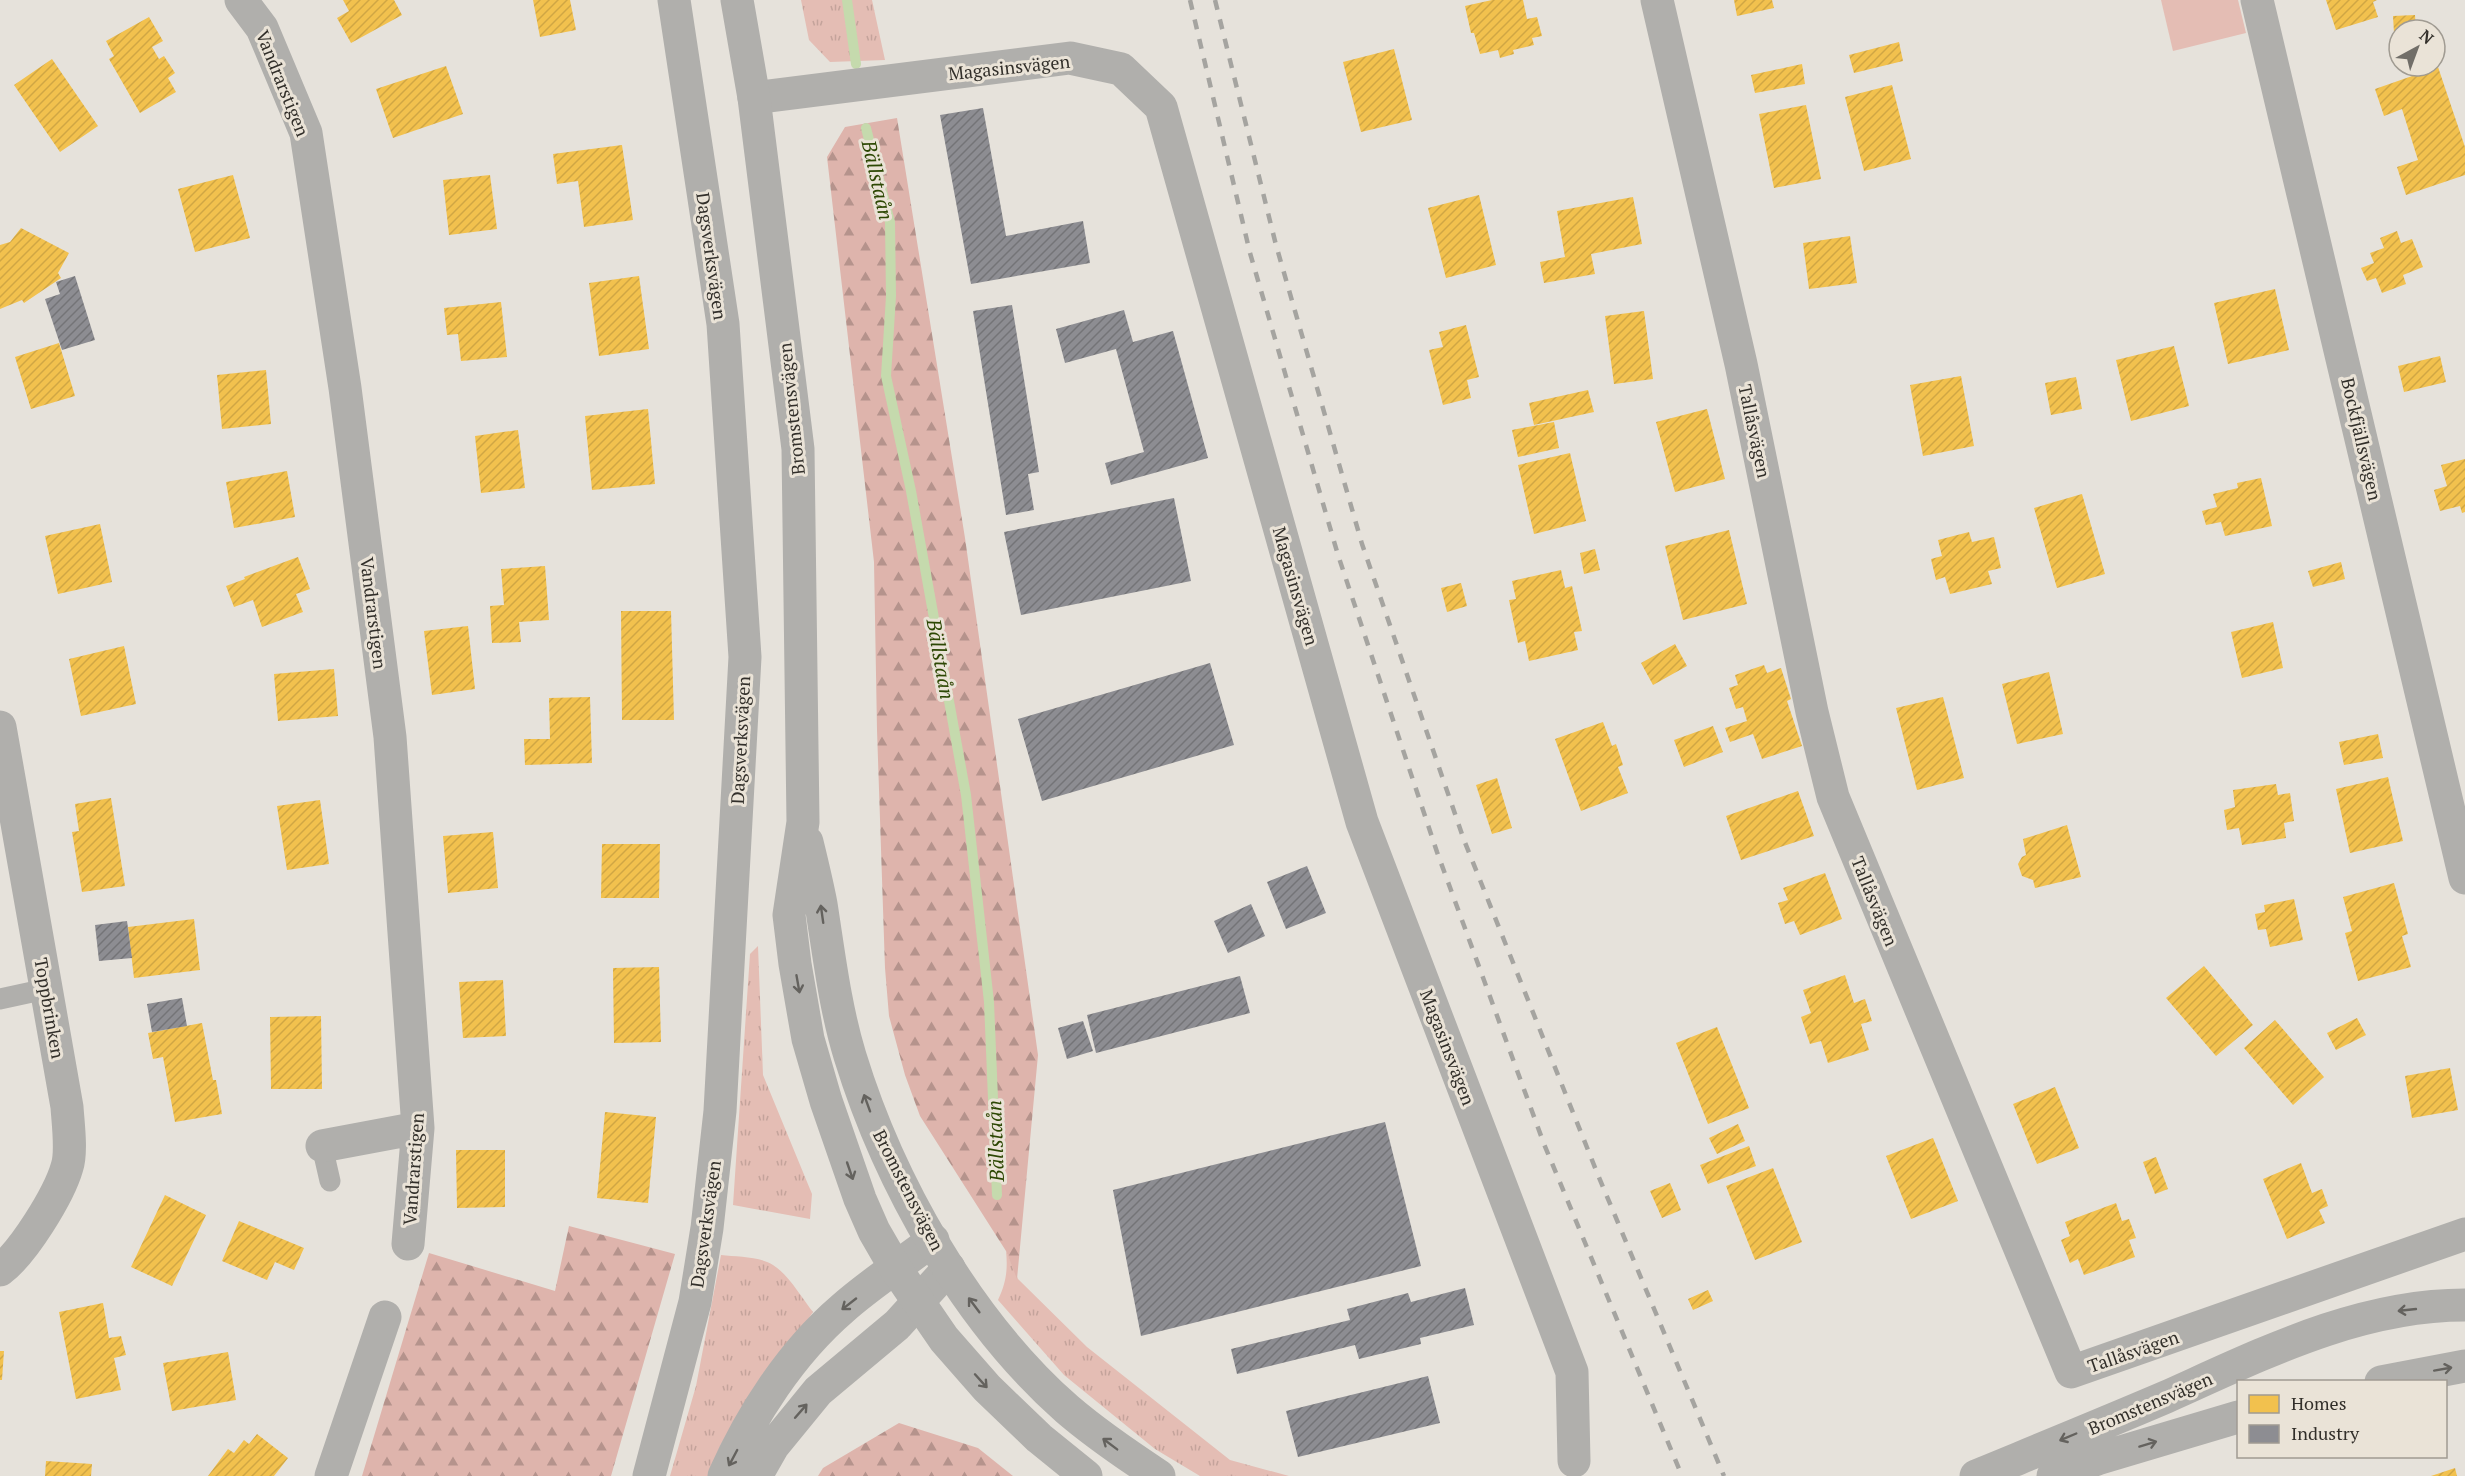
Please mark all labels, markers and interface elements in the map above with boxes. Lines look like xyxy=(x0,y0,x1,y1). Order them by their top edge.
north arrow xyxy=(2387,18,2447,78)
text: N xyxy=(2415,24,2439,49)
street label: Vandrarstigen xyxy=(251,26,315,140)
street label: Magasinsvägen xyxy=(947,49,1071,85)
water label: Bällstaån xyxy=(855,136,900,223)
street label: Dagsverksvägen xyxy=(691,191,733,322)
street label: Bromstensvägen xyxy=(772,341,810,476)
street label: Bockfjällsvägen xyxy=(2336,375,2388,503)
street label: Tallåsvägen xyxy=(1733,382,1777,480)
street label: Magasinsvägen xyxy=(1268,524,1324,648)
street label: Vandrarstigen xyxy=(355,556,393,671)
water label: Bällstaån xyxy=(920,616,961,701)
street label: Dagsverksvägen xyxy=(725,675,755,805)
street label: Tallåsvägen xyxy=(1846,853,1904,950)
one-way arrow xyxy=(816,905,827,924)
street label: Toppbrinken xyxy=(29,956,71,1061)
one-way arrow xyxy=(793,973,804,993)
street label: Magasinsvägen xyxy=(1415,986,1481,1109)
one-way arrow xyxy=(860,1095,871,1113)
water label: Bällstaån xyxy=(980,1100,1010,1183)
street label: Vandrarstigen xyxy=(397,1112,429,1226)
street label: Bromstensvägen xyxy=(868,1125,950,1255)
street label: Dagsverksvägen xyxy=(684,1158,726,1289)
one-way arrow xyxy=(846,1161,857,1180)
one-way arrow xyxy=(841,1297,857,1310)
one-way arrow xyxy=(968,1297,980,1313)
one-way arrow xyxy=(2397,1305,2417,1316)
street label: Tallåsvägen xyxy=(2084,1324,2182,1378)
one-way arrow xyxy=(2433,1363,2453,1374)
street label: Bromstensvägen xyxy=(2084,1366,2216,1440)
one-way arrow xyxy=(974,1373,988,1388)
legend xyxy=(2237,1380,2447,1458)
text: Homes xyxy=(2291,1391,2346,1415)
one-way arrow xyxy=(794,1403,807,1419)
text: Industry xyxy=(2291,1421,2360,1445)
one-way arrow xyxy=(2060,1432,2078,1443)
one-way arrow xyxy=(1102,1437,1118,1450)
one-way arrow xyxy=(2138,1437,2157,1448)
one-way arrow xyxy=(727,1449,738,1467)

